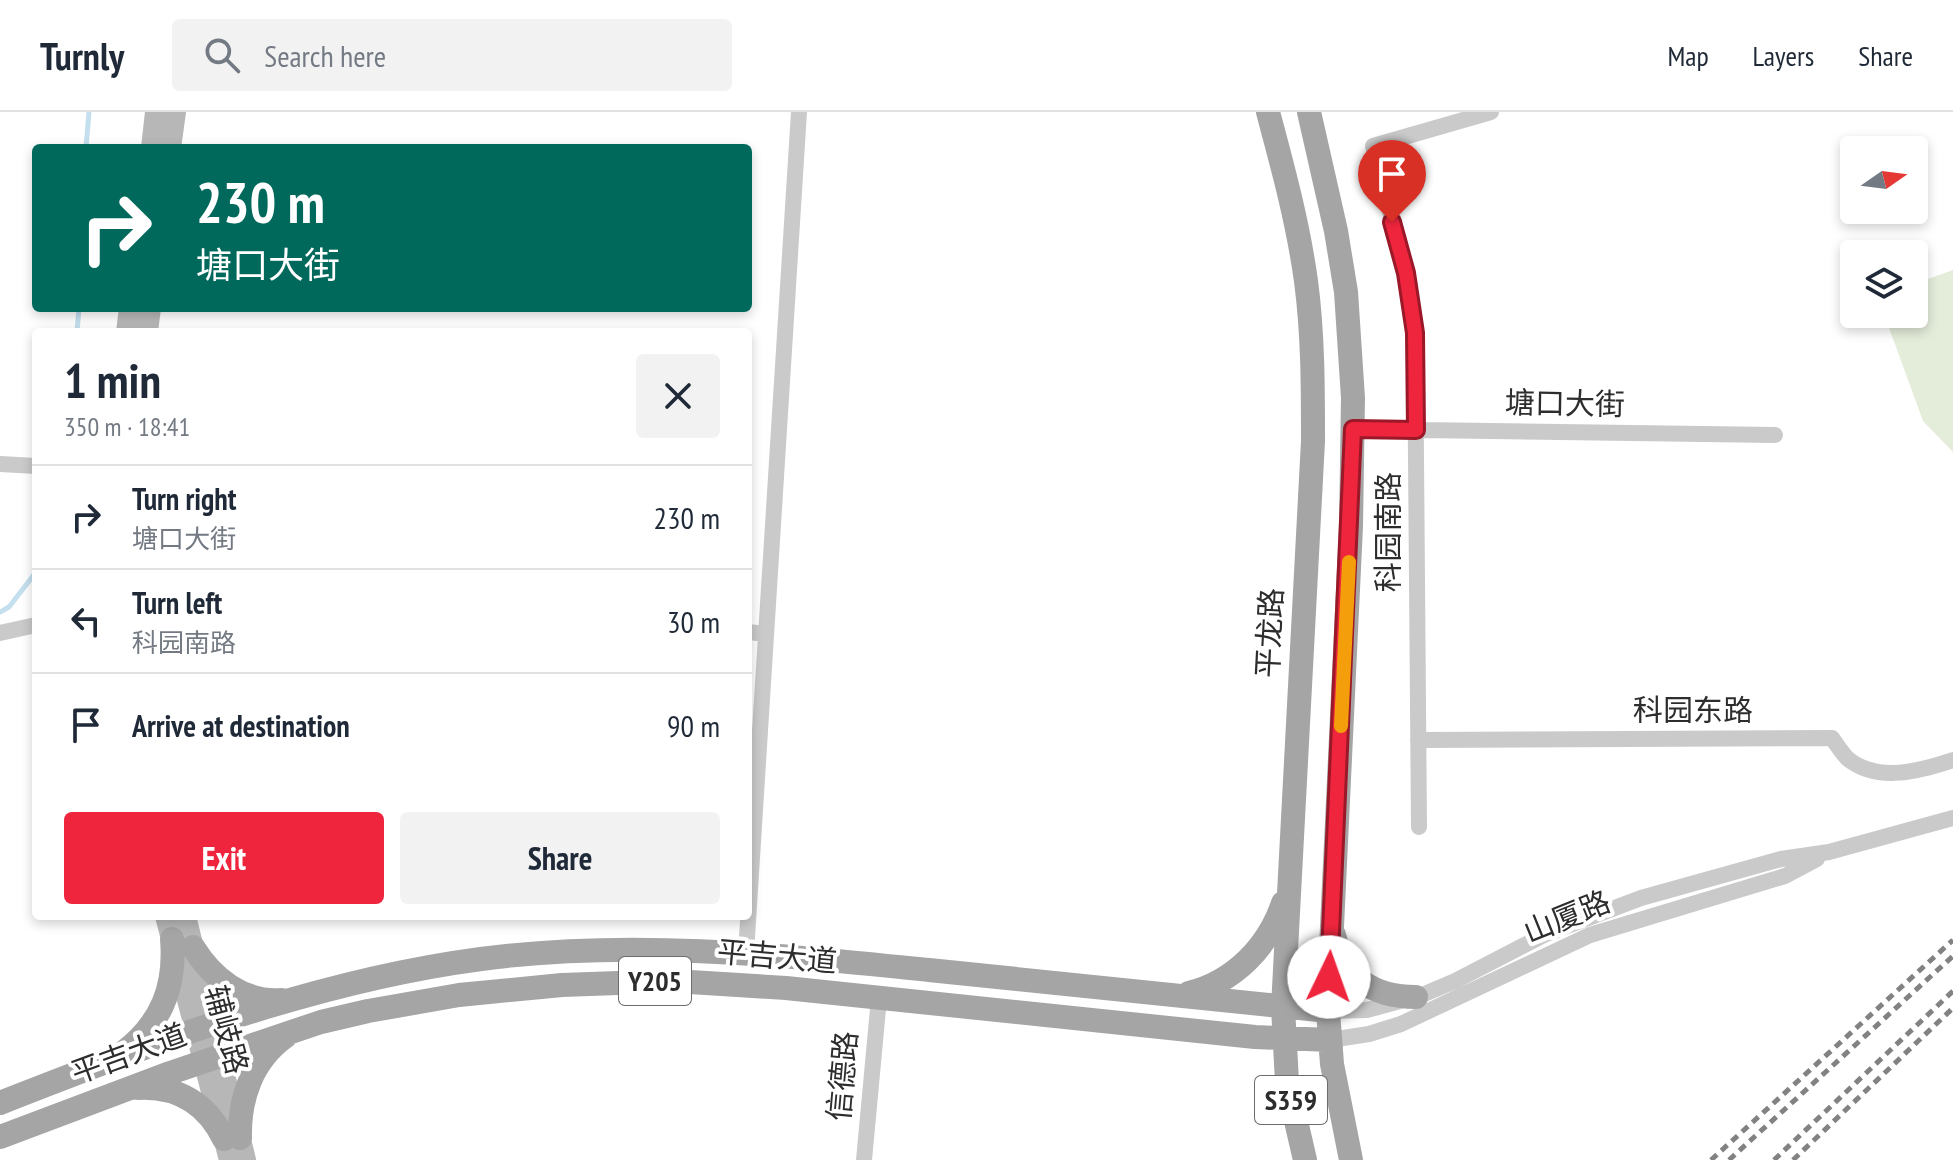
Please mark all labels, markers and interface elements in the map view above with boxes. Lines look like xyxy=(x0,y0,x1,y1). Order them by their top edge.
search box xyxy=(172,19,732,91)
text: Turnly xyxy=(40,31,124,80)
icon: search xyxy=(200,33,244,77)
text: Search here xyxy=(264,36,386,75)
text: Map xyxy=(1667,37,1709,74)
text: Layers xyxy=(1753,37,1814,74)
text: Share xyxy=(1858,37,1913,74)
north arrow xyxy=(1840,136,1928,224)
map controls xyxy=(1840,136,1928,328)
pin xyxy=(1358,140,1426,222)
icon: arrive xyxy=(1370,152,1414,196)
text: 230 m xyxy=(196,166,325,238)
icon: right xyxy=(64,176,168,280)
button: layers xyxy=(1840,240,1928,328)
text: 塘口大街 xyxy=(196,241,340,288)
text: 1 min xyxy=(64,349,161,411)
button: close xyxy=(636,354,720,438)
street label: 塘口大街 xyxy=(1505,382,1625,423)
text: 350 m · 18:41 xyxy=(64,410,190,443)
street label: 科园南路 xyxy=(1368,472,1407,592)
text: Turn right xyxy=(132,479,236,518)
icon: right xyxy=(64,495,108,539)
text: 230 m xyxy=(654,498,720,537)
text: 塘口大街 xyxy=(132,522,236,555)
text: Turn left xyxy=(132,583,222,622)
street label: 平龙路 xyxy=(1247,587,1290,679)
icon: left xyxy=(64,599,108,643)
text: 30 m xyxy=(667,602,720,641)
text: 科园南路 xyxy=(132,626,236,659)
street label: 科园东路 xyxy=(1633,690,1753,729)
icon: arrive xyxy=(64,703,108,747)
text: Arrive at destination xyxy=(132,706,350,745)
text: 90 m xyxy=(667,706,720,745)
button: Exit xyxy=(64,812,384,904)
button: Share xyxy=(400,812,720,904)
street label: 山厦路 xyxy=(1517,881,1615,951)
street label: 平吉大道 xyxy=(716,931,839,980)
position arrow xyxy=(1287,935,1371,1019)
road number: Y205 xyxy=(619,957,691,1005)
street label: 辅岐路 xyxy=(197,981,258,1078)
street label: 平吉大道 xyxy=(65,1014,192,1091)
street label: 信德路 xyxy=(818,1029,865,1122)
road number: S359 xyxy=(1255,1076,1327,1124)

